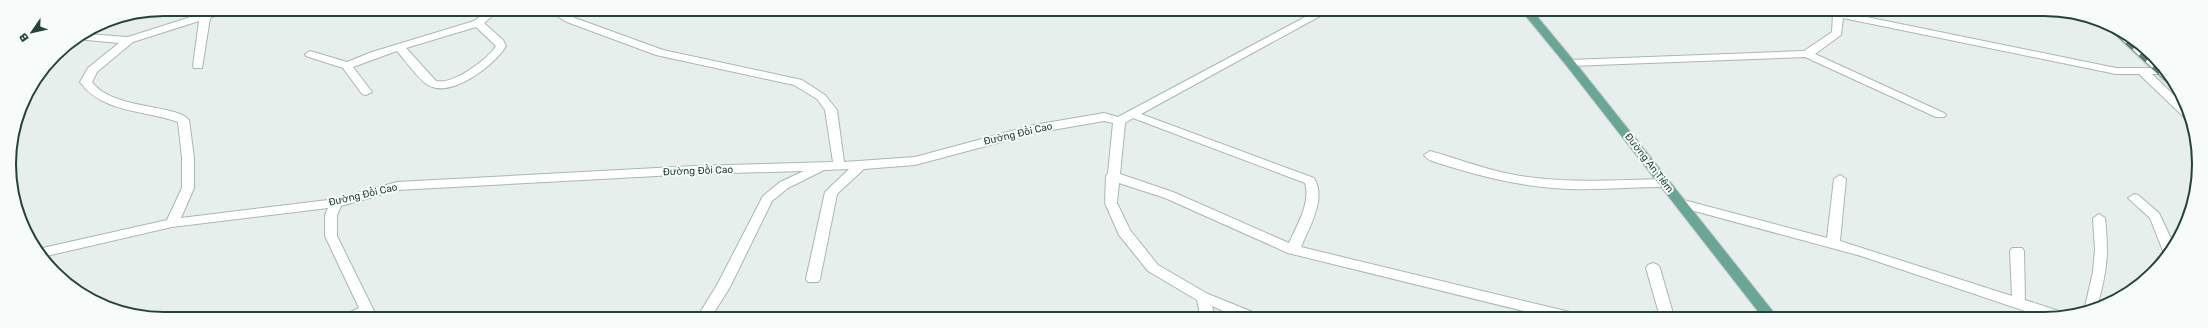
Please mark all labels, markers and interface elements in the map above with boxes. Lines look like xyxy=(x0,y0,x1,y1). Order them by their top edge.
north arrow xyxy=(12,12,52,52)
text: B xyxy=(16,30,32,44)
street label: Đường Đồi Cao xyxy=(982,119,1054,148)
street label: Đường An Tiêm xyxy=(1622,131,1676,195)
street label: Đường Đồi Cao xyxy=(663,163,734,178)
street label: Đường Đồi Cao xyxy=(327,180,399,209)

